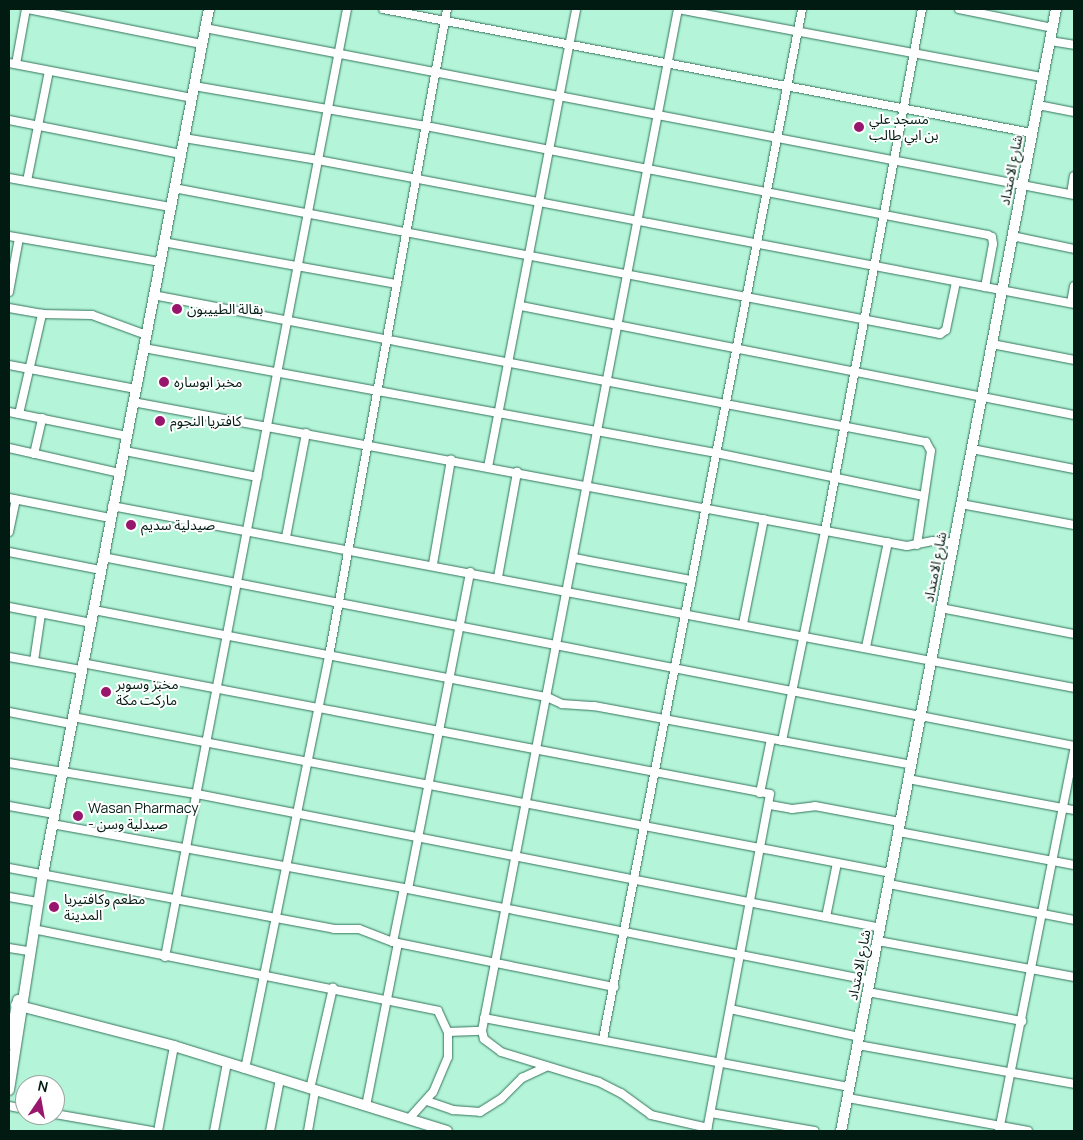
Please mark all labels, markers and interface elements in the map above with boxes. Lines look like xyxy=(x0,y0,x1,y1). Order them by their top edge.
place label: مسجد علي بن ابي طالب xyxy=(869,111,938,144)
marker: مسجد علي بن ابي طالب xyxy=(853,121,865,133)
street label: شارع الامتداد xyxy=(996,133,1026,207)
place label: بقالة الطييبون xyxy=(187,301,263,317)
marker: بقالة الطييبون xyxy=(171,303,183,315)
place label: مخبز ابوساره xyxy=(174,374,242,390)
marker: مخبز ابوساره xyxy=(158,376,170,388)
place label: كافتريا النجوم xyxy=(170,413,242,429)
marker: كافتريا النجوم xyxy=(154,415,166,427)
place label: صيدلية سديم xyxy=(141,517,215,533)
marker: صيدلية سديم xyxy=(125,519,137,531)
street label: شارع الامتداد xyxy=(920,530,950,604)
place label: مخبز وسوبر ماركت مكة xyxy=(116,676,179,709)
marker: مخبز وسوبر ماركت مكة xyxy=(100,686,112,698)
place label: Wasan Pharmacy - صيدلية وسن xyxy=(88,800,199,832)
marker: Wasan Pharmacy - صيدلية وسن xyxy=(72,810,84,822)
place label: مطعم وكافتيريا المدينة xyxy=(64,891,145,924)
marker: مطعم وكافتيريا المدينة xyxy=(48,901,60,913)
street label: شارع الامتداد xyxy=(844,928,874,1002)
north arrow xyxy=(15,1075,65,1125)
text: N xyxy=(36,1075,50,1096)

